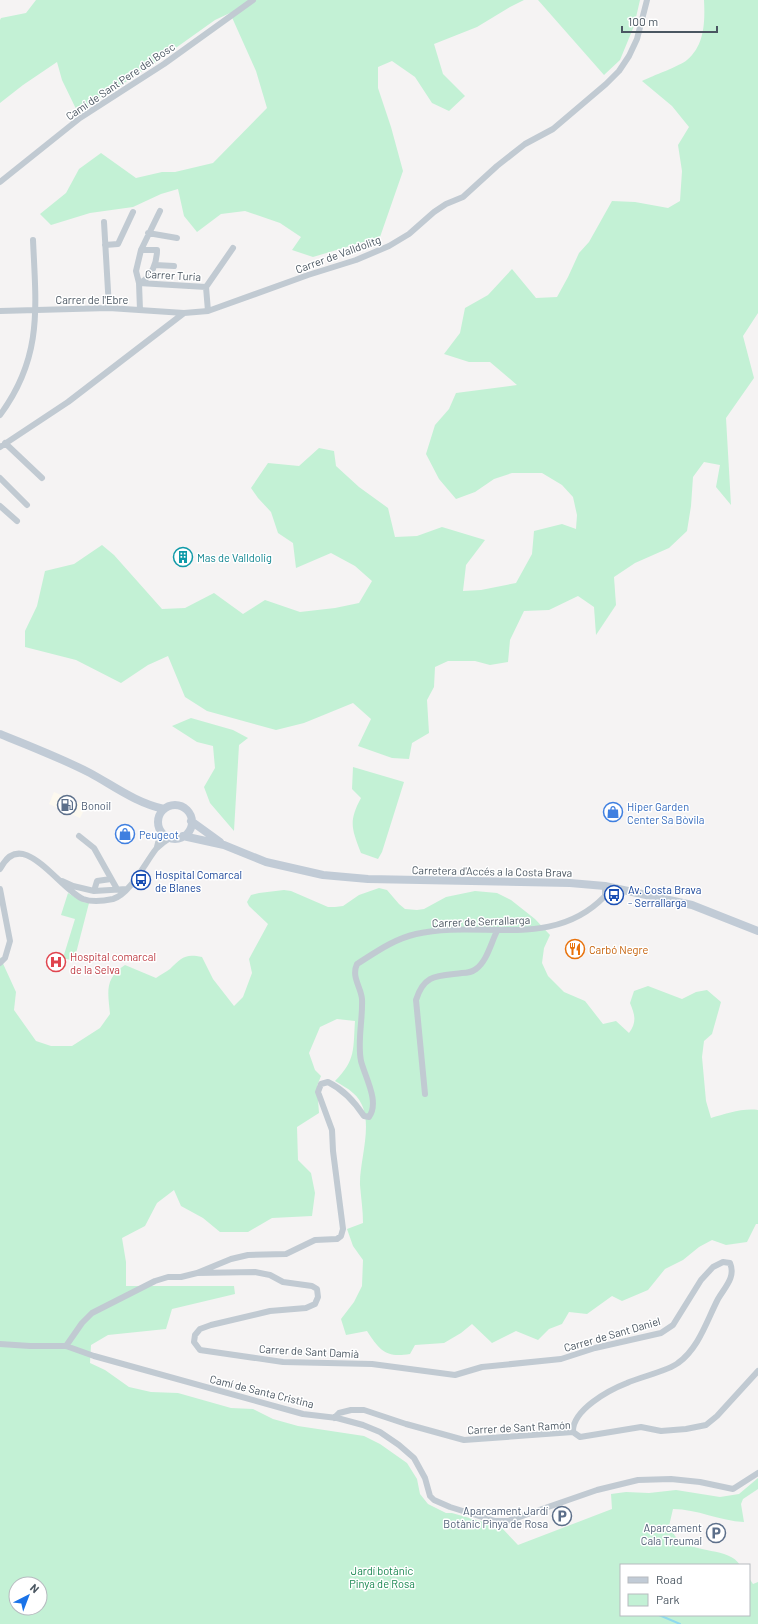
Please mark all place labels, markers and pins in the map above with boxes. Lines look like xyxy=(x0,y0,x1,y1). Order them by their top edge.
building icon: Mas de Valldolig xyxy=(172,546,194,568)
place label: Mas de Valldolig xyxy=(197,551,272,564)
fuel station icon: Bonoil xyxy=(56,794,78,816)
place label: Bonoil xyxy=(81,799,111,812)
place label: Hiper Garden Center Sa Bòvila xyxy=(627,800,704,826)
shop icon: Hiper Garden Center Sa Bòvila xyxy=(602,801,624,823)
shop icon: Peugeot xyxy=(114,823,136,845)
place label: Peugeot xyxy=(139,828,179,841)
place label: Hospital Comarcal de Blanes xyxy=(155,868,242,894)
bus stop icon: Hospital Comarcal de Blanes xyxy=(130,869,152,891)
place label: Av. Costa Brava - Serrallarga xyxy=(628,883,701,909)
bus stop icon: Av. Costa Brava - Serrallarga xyxy=(603,884,625,906)
restaurant icon: Carbó Negre xyxy=(564,938,586,960)
place label: Carbó Negre xyxy=(589,943,648,956)
place label: Hospital comarcal de la Selva xyxy=(70,950,156,976)
hospital icon: Hospital comarcal de la Selva xyxy=(45,951,67,973)
place label: Aparcament Jardí Botànic Pinya de Rosa xyxy=(443,1504,549,1530)
parking icon: Aparcament Jardí Botànic Pinya de Rosa xyxy=(551,1505,573,1527)
place label: Aparcament Cala Treumal xyxy=(641,1521,702,1547)
parking icon: Aparcament Cala Treumal xyxy=(705,1522,727,1544)

